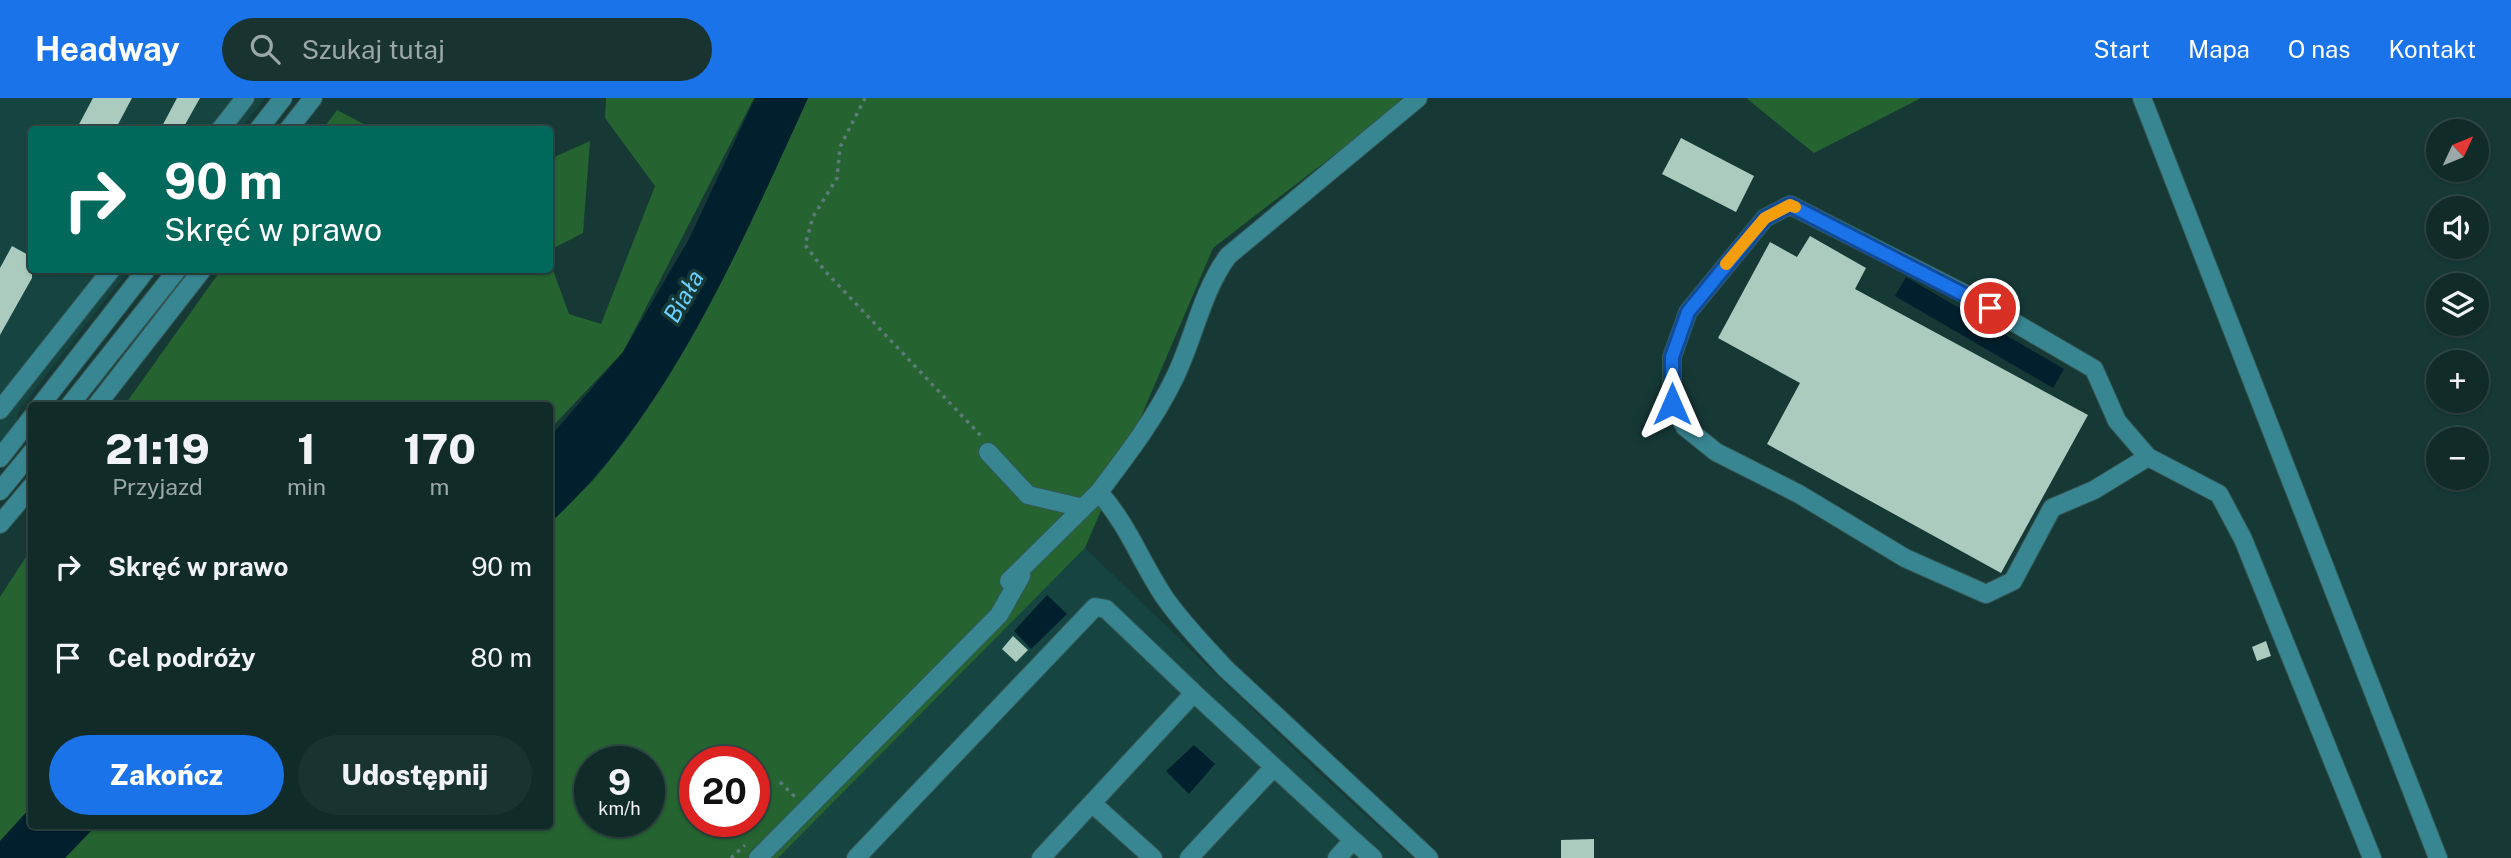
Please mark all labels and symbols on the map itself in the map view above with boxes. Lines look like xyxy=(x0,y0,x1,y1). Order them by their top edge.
north arrow xyxy=(2426,119,2488,182)
water label: Biała xyxy=(657,265,709,327)
pin xyxy=(1960,278,2020,338)
position arrow xyxy=(1635,367,1709,441)
speed limit sign: 20 xyxy=(679,746,770,837)

